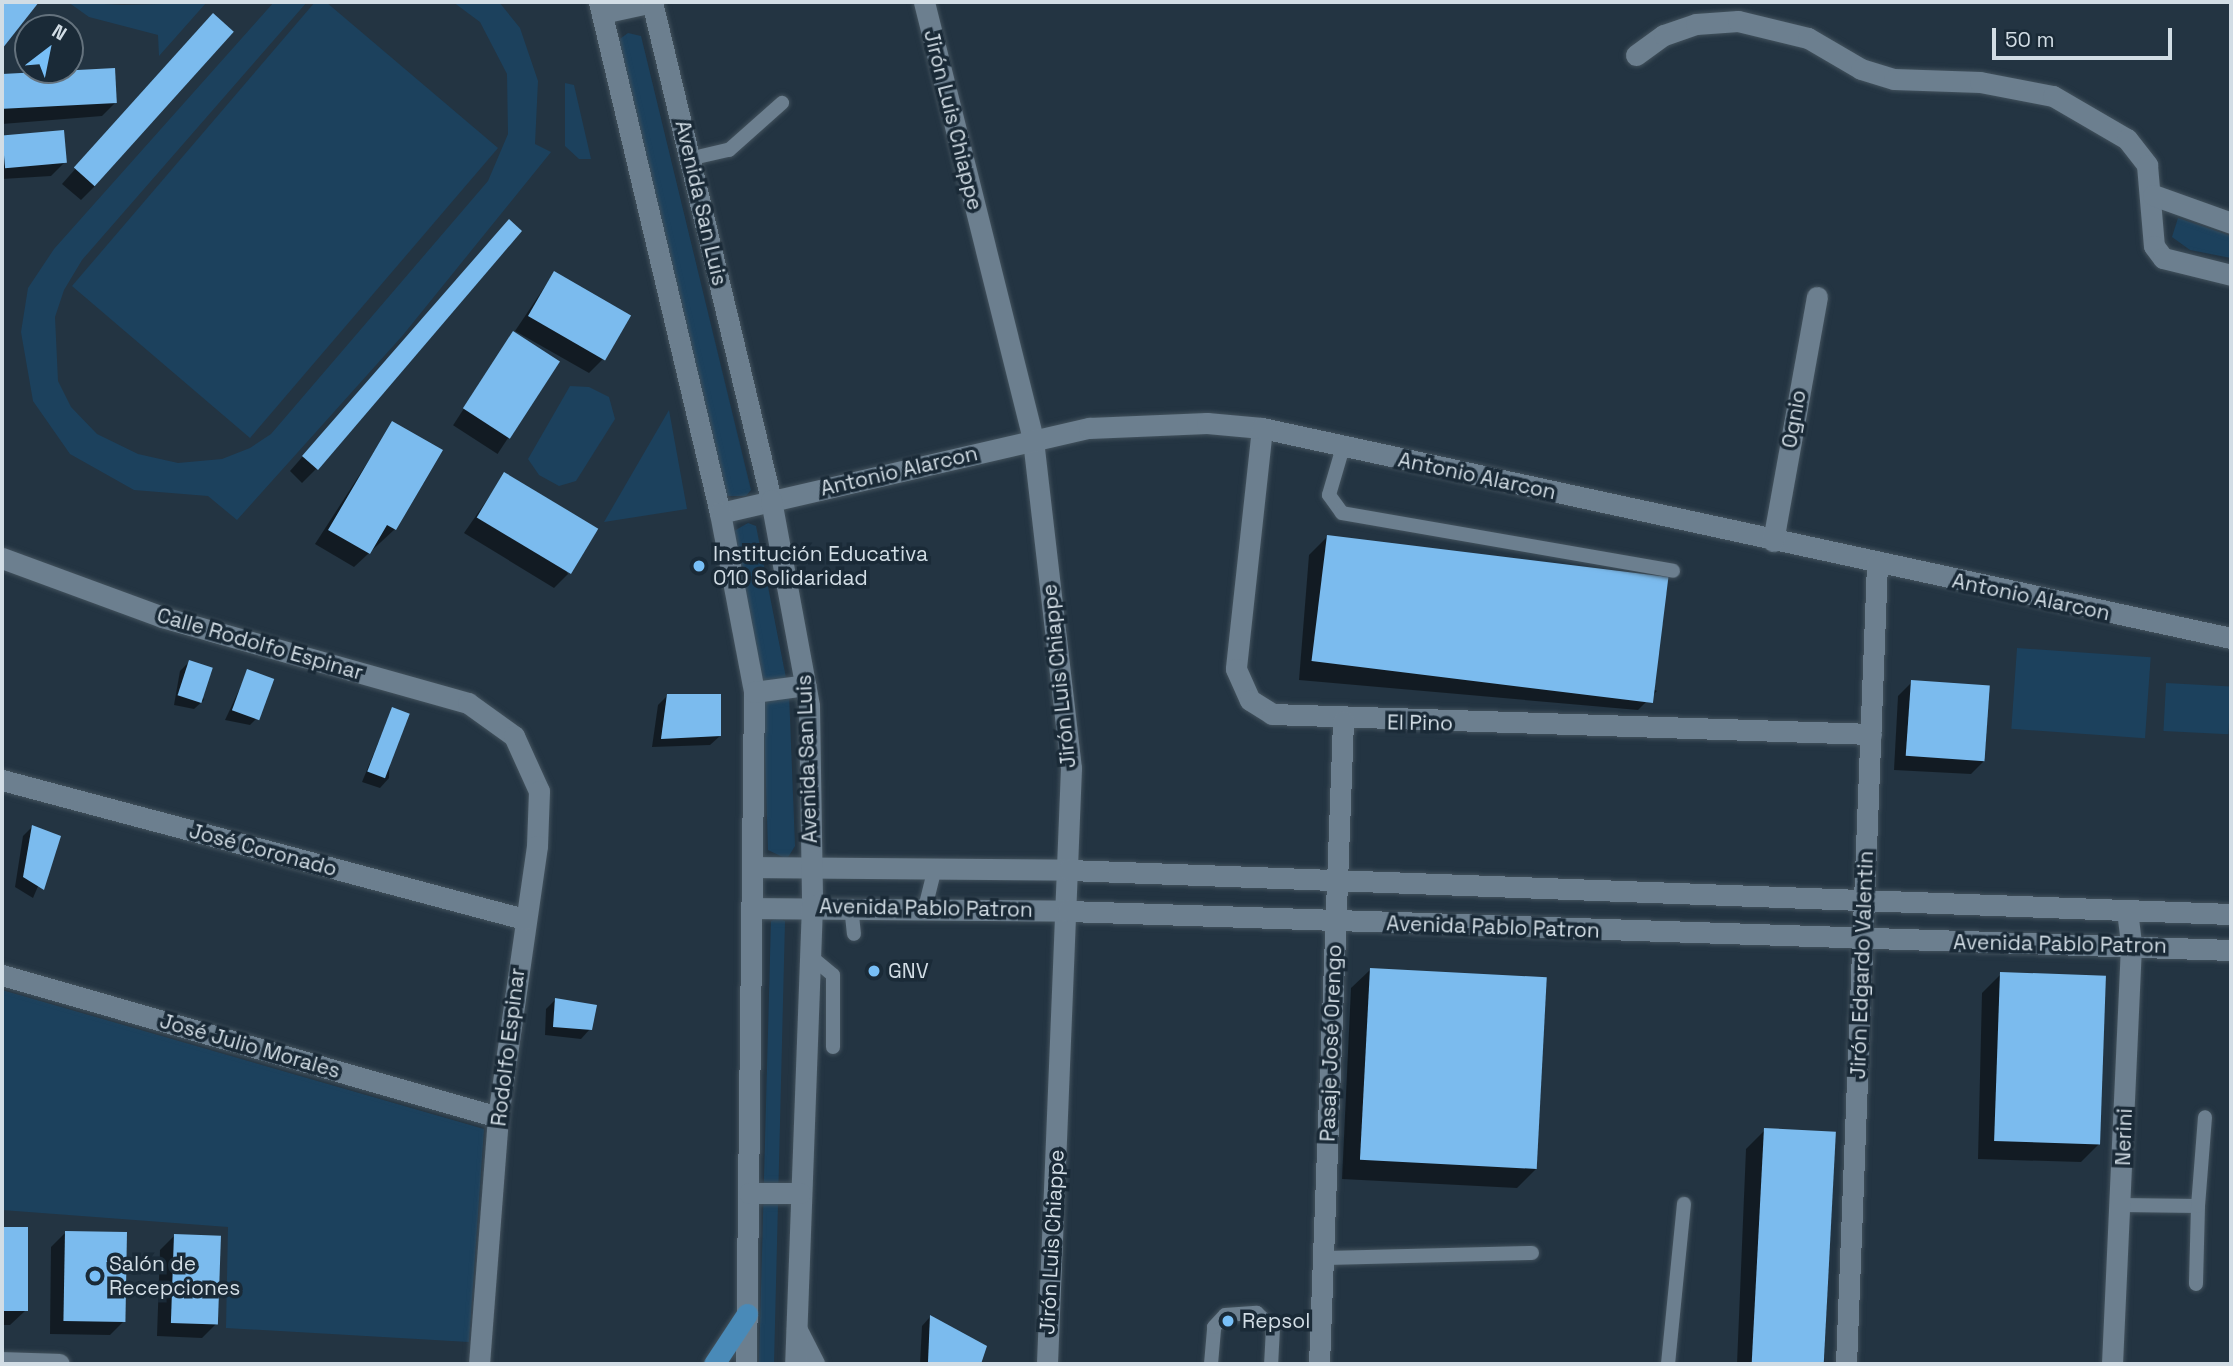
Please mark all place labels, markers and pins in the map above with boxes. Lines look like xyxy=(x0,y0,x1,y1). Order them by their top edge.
place label: Institución Educativa 010 Solidaridad xyxy=(713,541,928,591)
marker: Institución Educativa 010 Solidaridad xyxy=(691,558,707,574)
place label: GNV xyxy=(888,958,929,984)
marker: GNV xyxy=(866,963,882,979)
place label: Salón de Recepciones xyxy=(109,1251,240,1301)
marker: Salón de Recepciones xyxy=(87,1268,103,1284)
place label: Repsol xyxy=(1242,1308,1310,1334)
marker: Repsol xyxy=(1220,1313,1236,1329)

